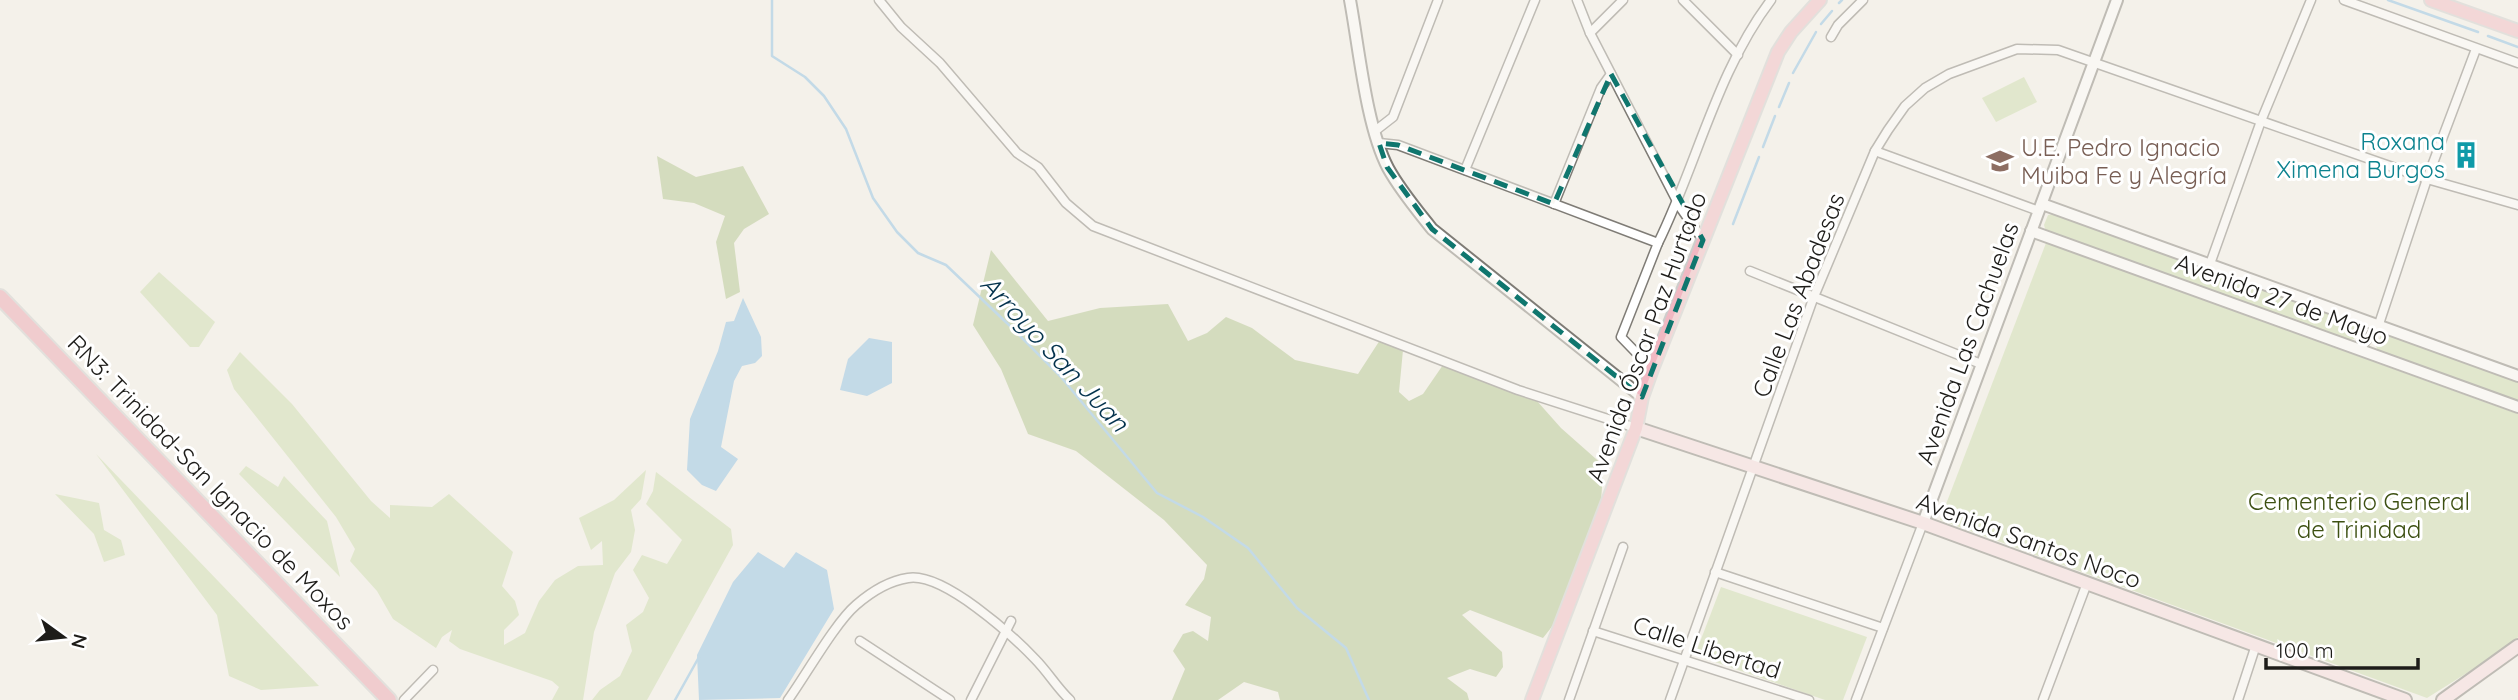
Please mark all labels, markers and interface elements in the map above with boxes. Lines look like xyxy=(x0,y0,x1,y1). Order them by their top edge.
place label: Roxana Ximena Burgos xyxy=(2276,126,2445,184)
place label: U.E. Pedro Ignacio Muiba Fe y Alegría xyxy=(2021,132,2227,190)
building icon: Roxana Ximena Burgos xyxy=(2451,140,2481,170)
school or university icon: U.E. Pedro Ignacio Muiba Fe y Alegría xyxy=(1985,146,2015,176)
street label: Avenida Óscar Paz Hurtado xyxy=(1579,188,1713,486)
street label: Calle Las Abadesas xyxy=(1745,189,1851,401)
street label: Avenida Las Cachuelas xyxy=(1909,218,2025,468)
street label: Avenida 27 de Mayo xyxy=(2171,247,2393,351)
water label: Arroyo San Juan xyxy=(974,268,1137,439)
street label: RN3: Trinidad-San Ignacio de Moxos xyxy=(62,328,360,636)
street label: Avenida Santos Noco xyxy=(1913,485,2145,595)
park label: Cementerio General de Trinidad xyxy=(2248,486,2470,544)
north arrow xyxy=(28,602,98,672)
street label: Calle Libertad xyxy=(1629,609,1785,685)
scale bar xyxy=(2266,626,2418,670)
text: N xyxy=(66,632,93,651)
text: 100 m xyxy=(2276,637,2334,663)

